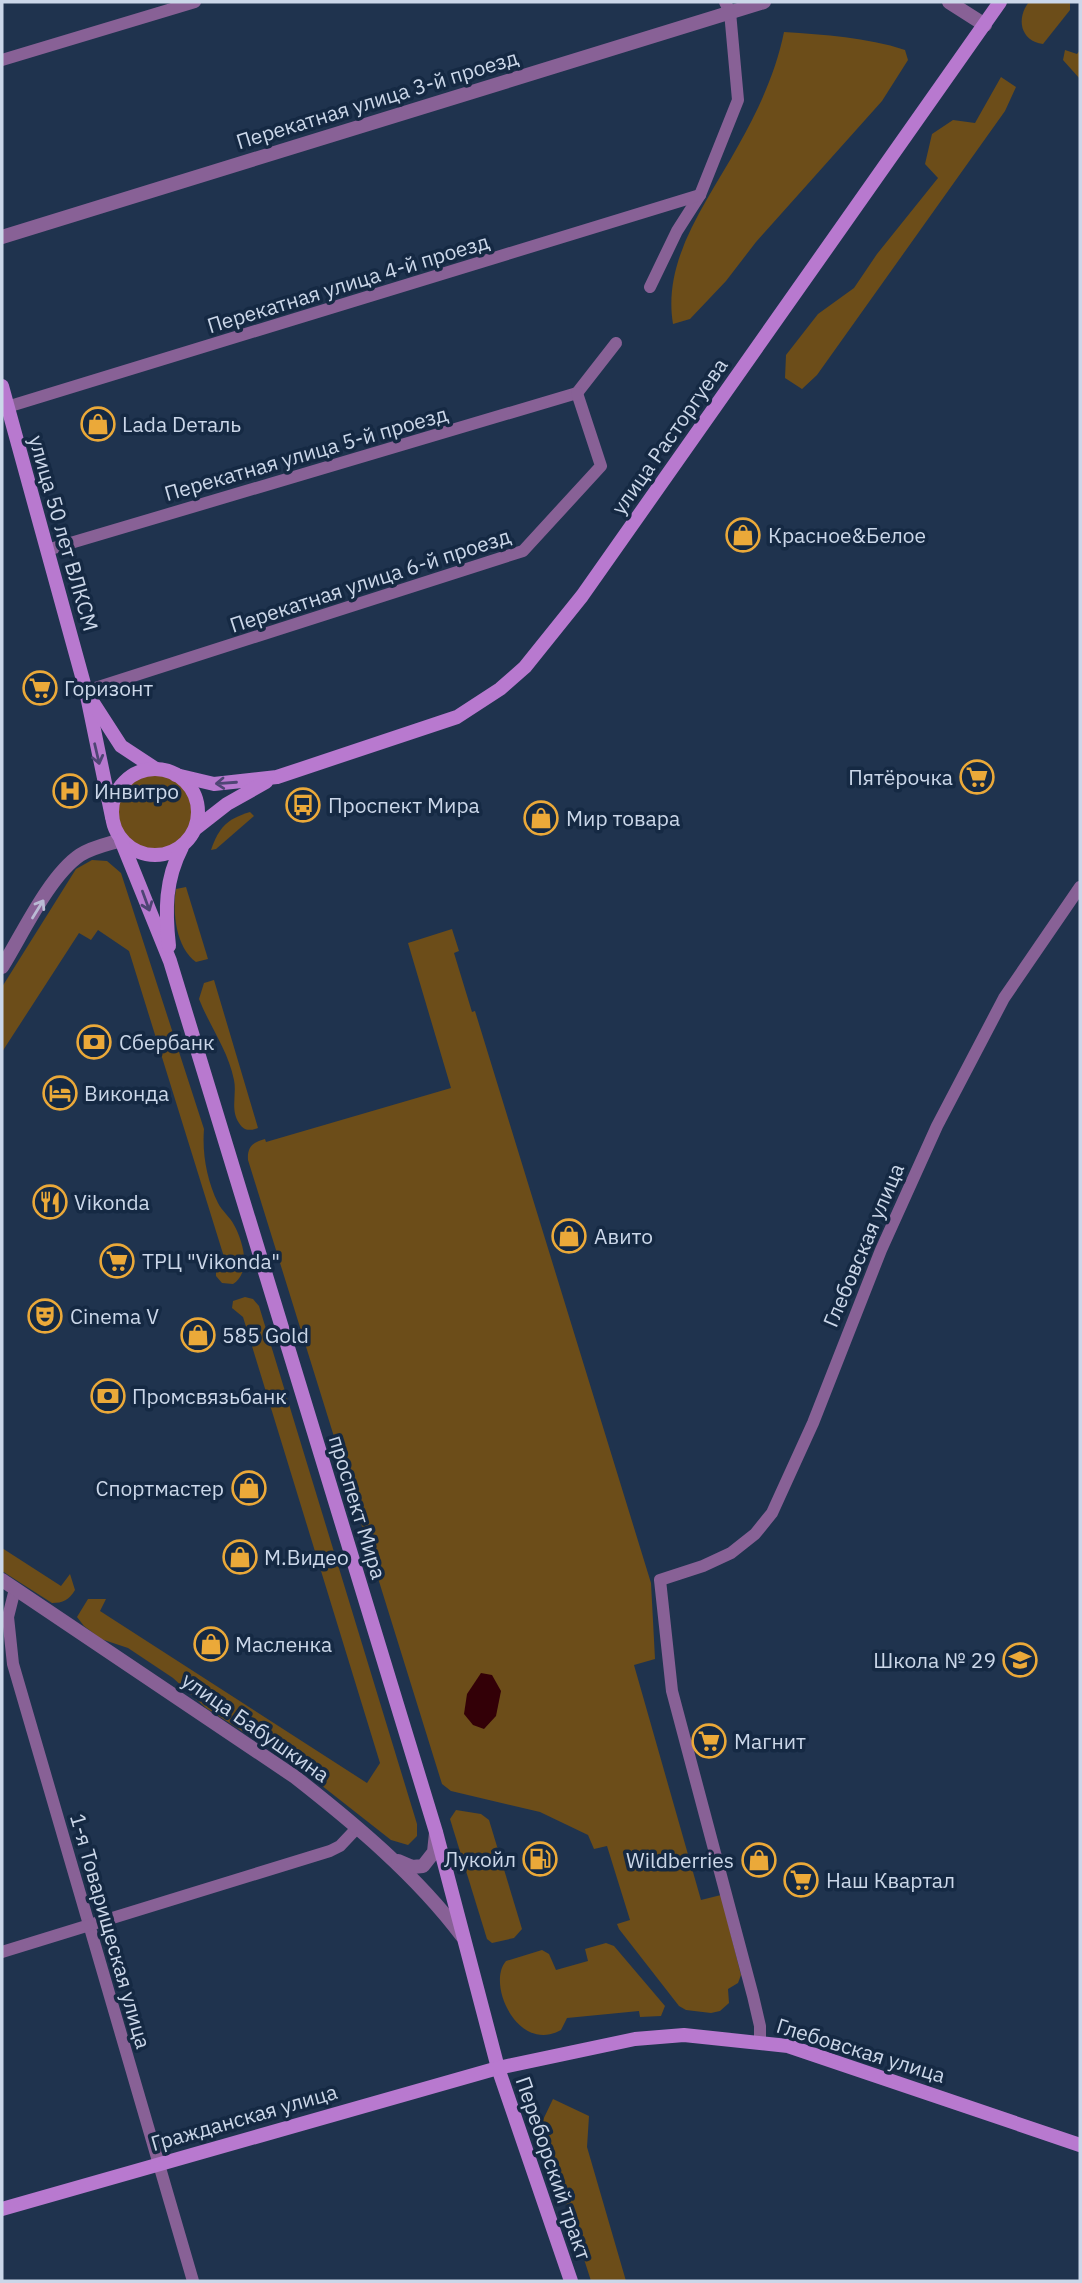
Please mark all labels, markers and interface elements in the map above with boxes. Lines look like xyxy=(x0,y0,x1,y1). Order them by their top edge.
street label: Перекатная улица 3-й проезд xyxy=(233,43,521,155)
street label: Перекатная улица 4-й проезд xyxy=(204,227,492,339)
street label: улица Расторгуева xyxy=(604,352,734,520)
street label: Перекатная улица 5-й проезд xyxy=(161,399,451,507)
shop icon: Lada Dеталь xyxy=(79,405,117,443)
place label: Lada Dеталь xyxy=(122,410,241,438)
street label: улица 50 лет ВЛКСМ xyxy=(23,432,105,634)
shop icon: Красное&Белое xyxy=(724,516,762,554)
street label: Перекатная улица 6-й проезд xyxy=(226,521,514,639)
place label: Красное&Белое xyxy=(768,521,926,549)
supermarket icon: Горизонт xyxy=(21,669,59,707)
place label: Горизонт xyxy=(64,674,153,702)
one-way arrow xyxy=(91,742,105,765)
supermarket icon: Пятёрочка xyxy=(958,758,996,796)
place label: Пятёрочка xyxy=(848,763,953,791)
hospital icon: Инвитро xyxy=(51,772,89,810)
place label: Инвитро xyxy=(94,777,179,805)
one-way arrow xyxy=(215,777,238,790)
bus stop icon: Проспект Мира xyxy=(284,786,322,824)
place label: Проспект Мира xyxy=(328,791,480,819)
shop icon: Мир товара xyxy=(522,799,560,837)
place label: Мир товара xyxy=(566,804,680,832)
one-way arrow xyxy=(141,889,153,911)
one-way arrow xyxy=(31,899,45,919)
bank icon: Сбербанк xyxy=(75,1023,113,1061)
place label: Сбербанк xyxy=(119,1028,215,1056)
hotel icon: Виконда xyxy=(41,1074,79,1112)
place label: Виконда xyxy=(84,1079,169,1107)
street label: Глебовская улица xyxy=(816,1159,910,1331)
restaurant icon: Vikonda xyxy=(31,1183,69,1221)
place label: Vikonda xyxy=(74,1188,150,1216)
shop icon: Авито xyxy=(550,1217,588,1255)
place label: Авито xyxy=(594,1222,653,1250)
supermarket icon: ТРЦ "Vikonda" xyxy=(98,1242,136,1280)
place label: ТРЦ "Vikonda" xyxy=(142,1247,280,1275)
theatre icon: Cinema V xyxy=(26,1297,64,1335)
place label: Cinema V xyxy=(70,1302,159,1330)
shop icon: 585 Gold xyxy=(179,1316,217,1354)
place label: 585 Gold xyxy=(222,1321,309,1349)
bank icon: Промсвязьбанк xyxy=(89,1377,127,1415)
place label: Промсвязьбанк xyxy=(132,1382,287,1410)
street label: проспект Мира xyxy=(323,1432,393,1582)
shop icon: Спортмастер xyxy=(230,1469,268,1507)
place label: Спортмастер xyxy=(96,1474,224,1502)
shop icon: М.Видео xyxy=(221,1538,259,1576)
place label: М.Видео xyxy=(264,1543,349,1571)
shop icon: Масленка xyxy=(192,1625,230,1663)
place label: Масленка xyxy=(235,1630,332,1658)
school or university icon: Школа № 29 xyxy=(1001,1641,1039,1679)
place label: Школа № 29 xyxy=(873,1646,996,1674)
street label: улица Бабушкина xyxy=(177,1666,335,1788)
supermarket icon: Магнит xyxy=(690,1722,728,1760)
place label: Магнит xyxy=(734,1727,806,1755)
street label: 1-я Товарищеская улица xyxy=(64,1810,158,2052)
fuel station icon: Лукойл xyxy=(521,1840,559,1878)
shop icon: Wildberries xyxy=(740,1841,778,1879)
place label: Лукойл xyxy=(444,1845,516,1873)
place label: Wildberries xyxy=(626,1846,734,1874)
supermarket icon: Наш Квартал xyxy=(782,1861,820,1899)
place label: Наш Квартал xyxy=(826,1866,955,1894)
street label: Глебовская улица xyxy=(773,2011,949,2089)
street label: Переборский тракт xyxy=(509,2073,599,2264)
street label: Гражданская улица xyxy=(148,2077,340,2157)

